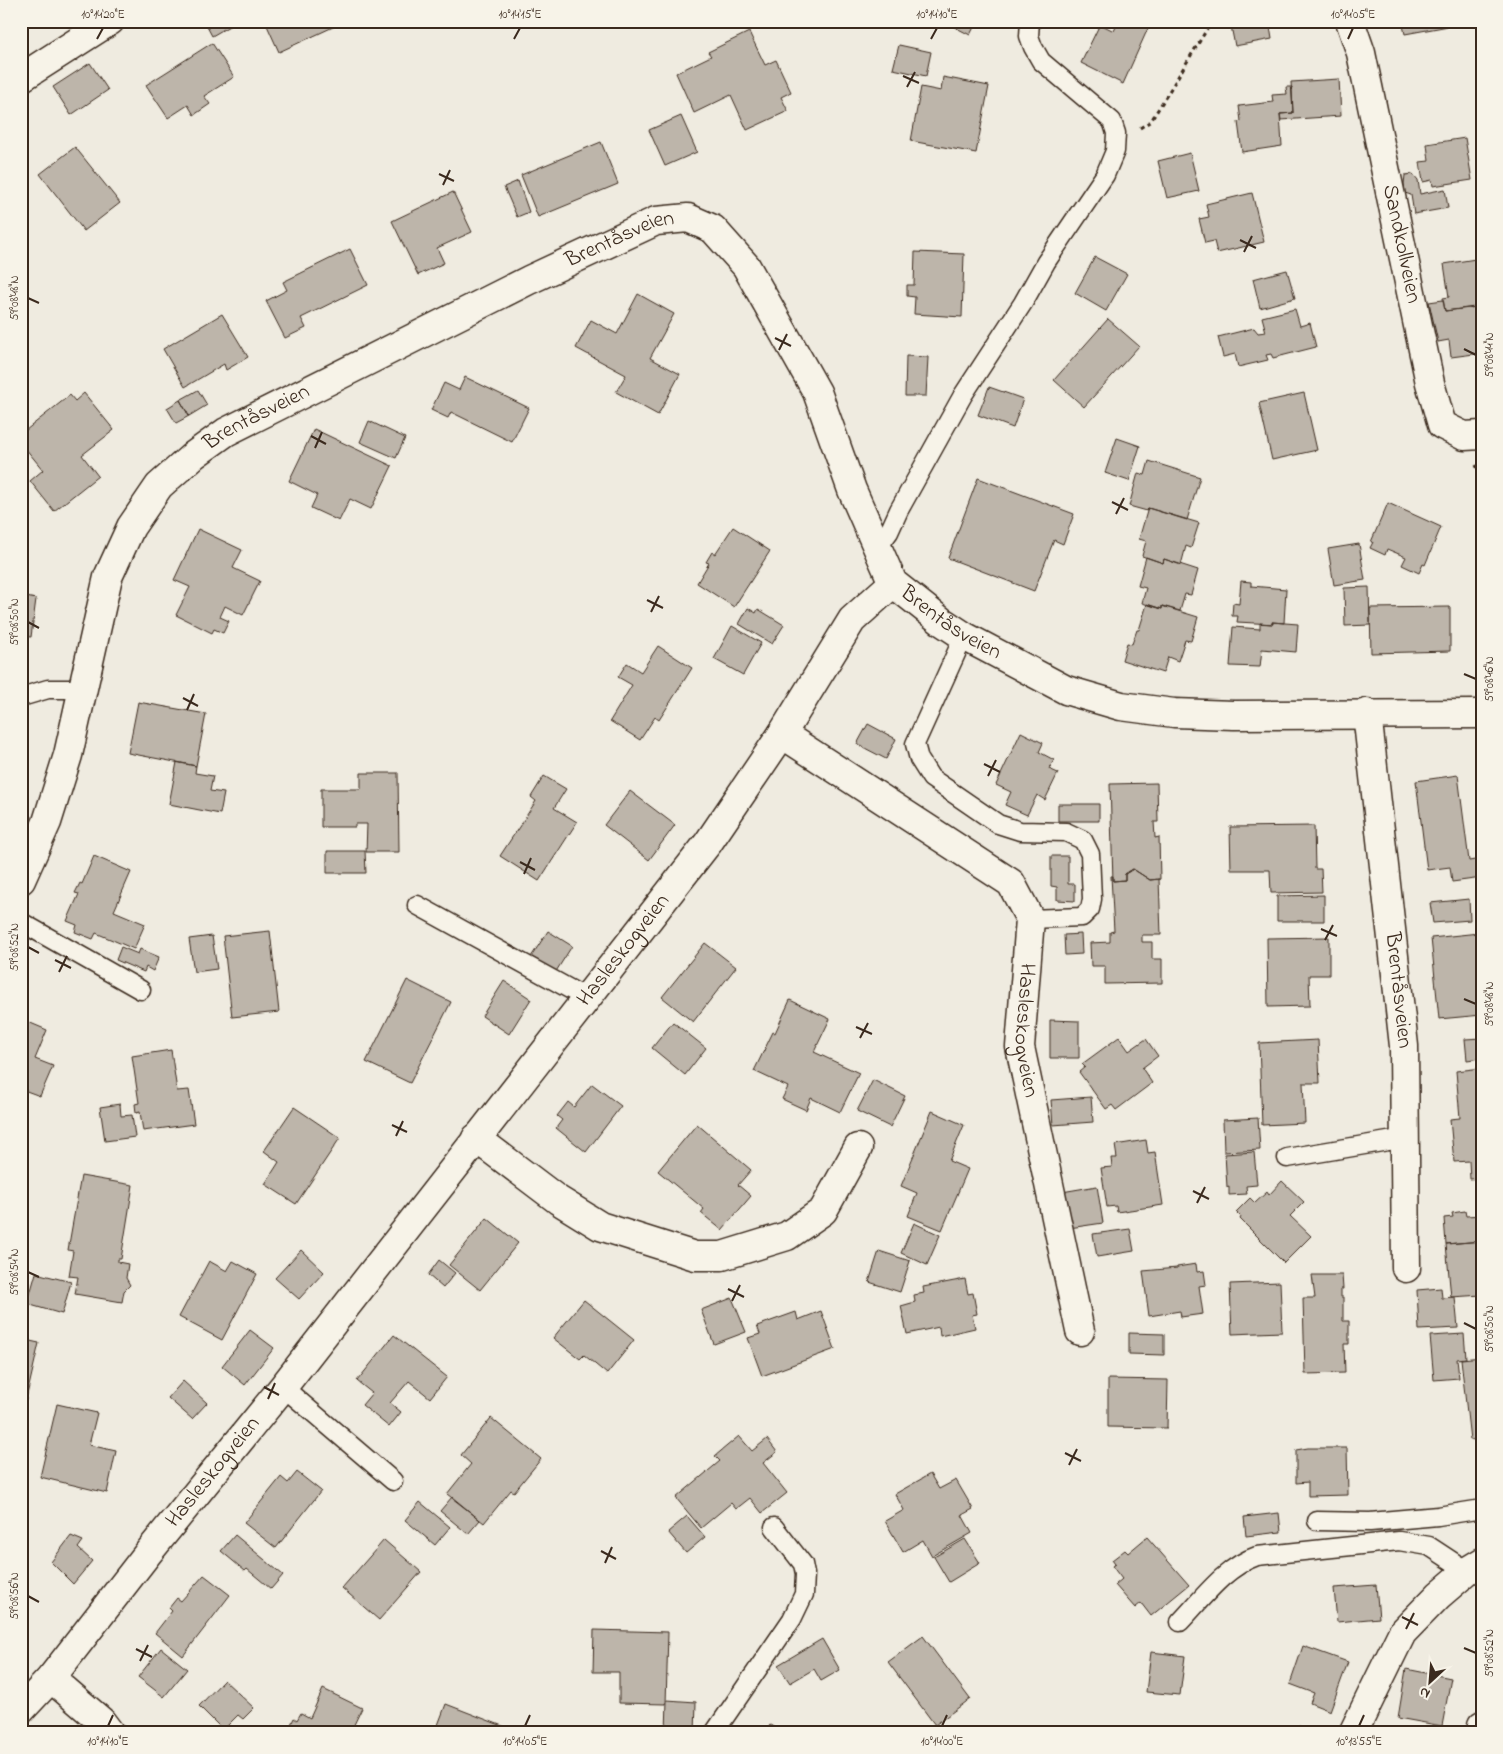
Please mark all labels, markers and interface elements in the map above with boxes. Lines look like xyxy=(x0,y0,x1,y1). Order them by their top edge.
text: 10°14'20"E xyxy=(81,6,125,24)
text: 10°14'15"E xyxy=(499,6,542,24)
text: 10°14'10"E xyxy=(916,6,958,24)
text: 10°14'05"E xyxy=(1331,6,1375,24)
street label: Sandkollveien xyxy=(1373,182,1429,306)
street label: Brentåsveien xyxy=(559,203,676,277)
text: 59°08'48"N xyxy=(6,276,24,321)
text: 59°08'44"N xyxy=(1481,332,1499,378)
street label: Brentåsveien xyxy=(196,376,316,460)
street label: Brentåsveien xyxy=(892,577,1007,669)
text: 59°08'50"N xyxy=(6,598,24,646)
text: 59°08'46"N xyxy=(1481,656,1499,702)
street label: Hasleskogveien xyxy=(570,887,678,1014)
text: 59°08'52"N xyxy=(6,923,24,971)
street label: Brentåsveien xyxy=(1375,930,1420,1050)
street label: Hasleskogveien xyxy=(1003,962,1046,1101)
text: 59°08'48"N xyxy=(1481,982,1499,1027)
text: 59°08'54"N xyxy=(6,1248,24,1296)
text: 59°08'50"N xyxy=(1481,1305,1499,1353)
street label: Hasleskogveien xyxy=(158,1410,269,1535)
text: 59°08'56"N xyxy=(6,1572,24,1620)
text: 59°08'52"N xyxy=(1481,1629,1499,1677)
north arrow xyxy=(1406,1656,1456,1706)
text: N xyxy=(1416,1681,1434,1704)
text: 10°14'10"E xyxy=(87,1733,129,1751)
text: 10°14'05"E xyxy=(503,1733,547,1751)
text: 10°14'00"E xyxy=(921,1733,963,1751)
text: 10°13'55"E xyxy=(1336,1733,1382,1751)

